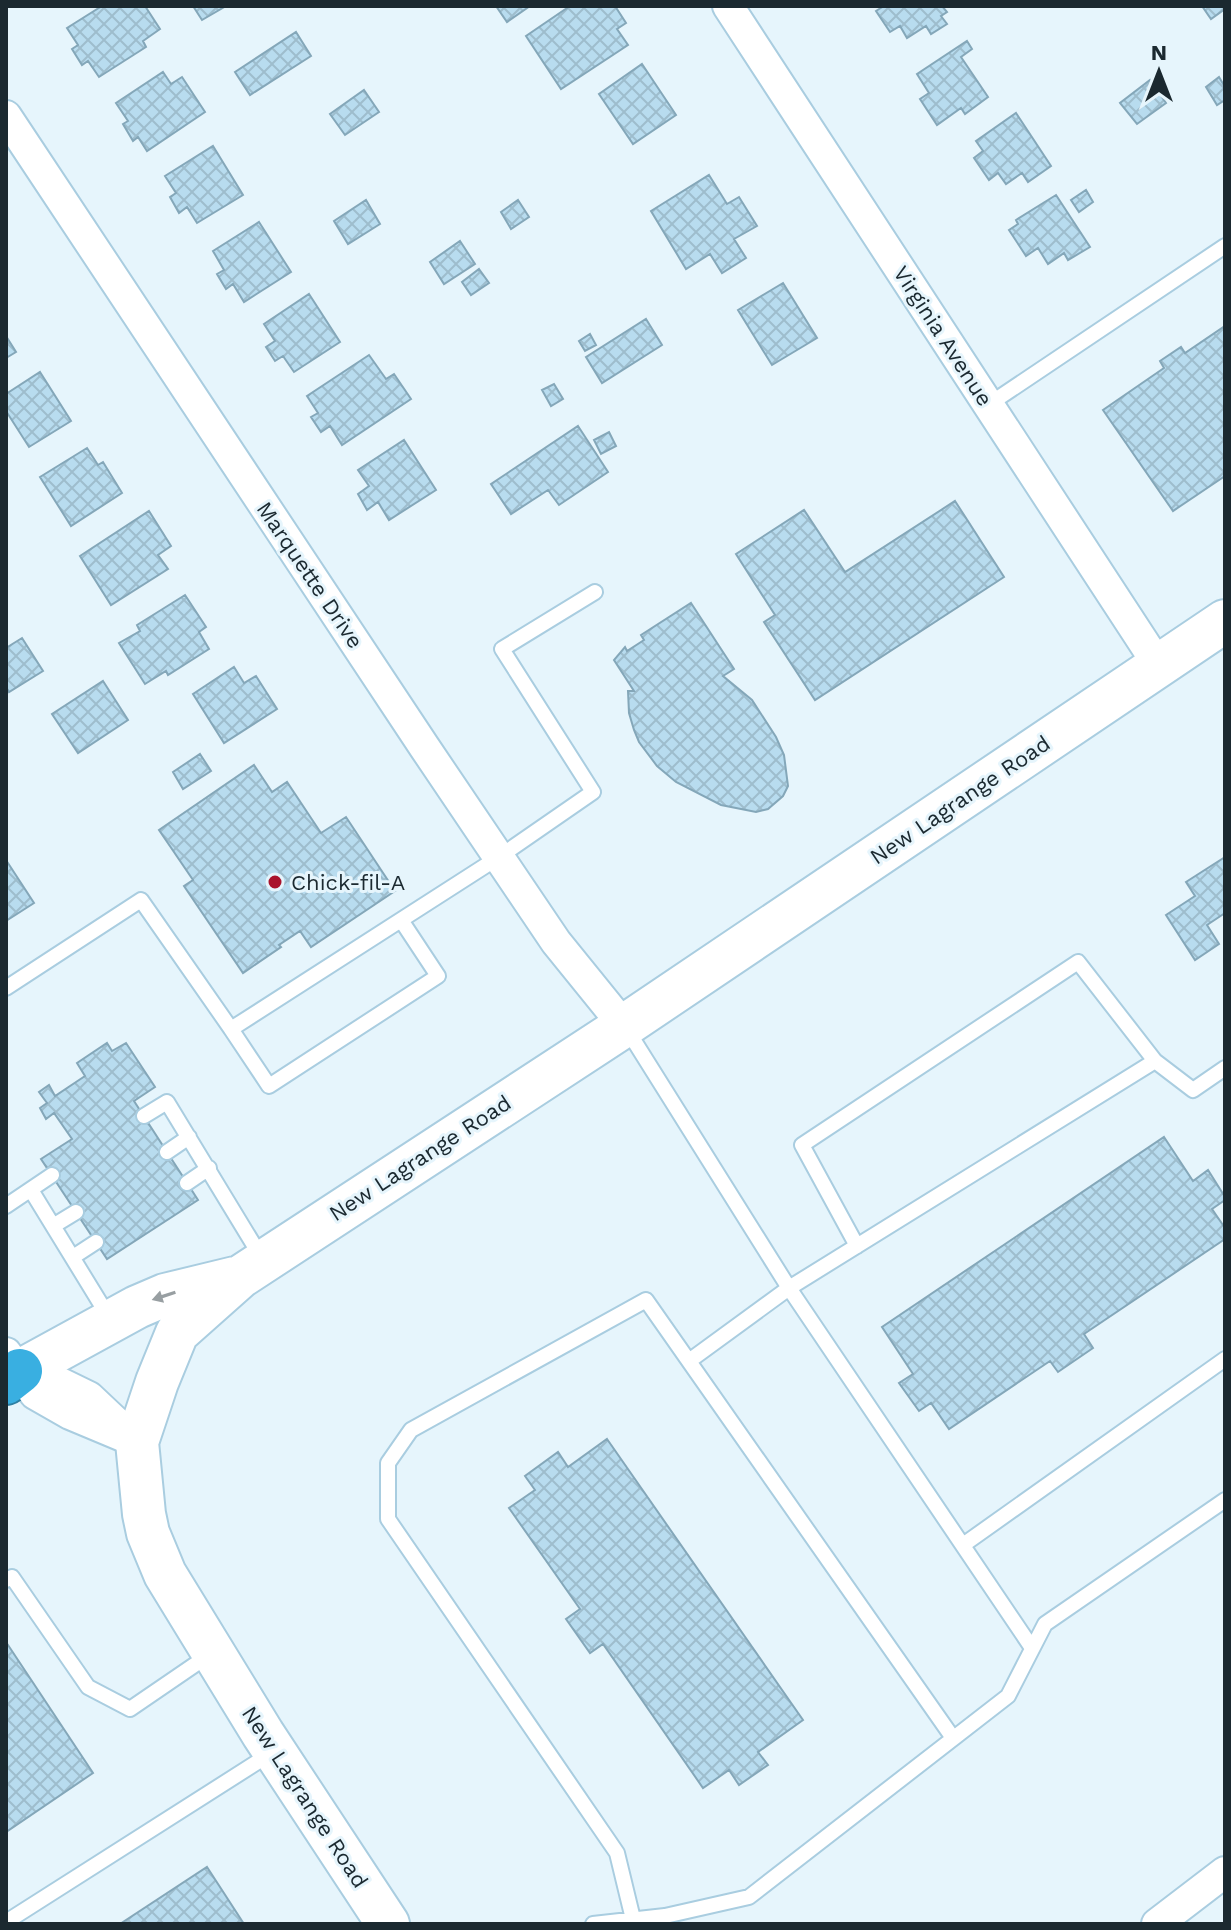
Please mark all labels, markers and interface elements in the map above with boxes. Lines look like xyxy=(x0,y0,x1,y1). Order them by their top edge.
north arrow xyxy=(1119,32,1199,112)
text: N xyxy=(1151,40,1167,65)
street label: Virginia Avenue xyxy=(888,261,998,411)
street label: Marquette Drive xyxy=(252,497,368,653)
street label: New Lagrange Road xyxy=(865,731,1055,869)
place label: Chick-fil-A xyxy=(291,870,405,895)
marker: Chick-fil-A xyxy=(266,873,284,891)
street label: New Lagrange Road xyxy=(325,1090,515,1226)
one-way arrow xyxy=(152,1291,176,1303)
street label: New Lagrange Road xyxy=(237,1702,373,1892)

